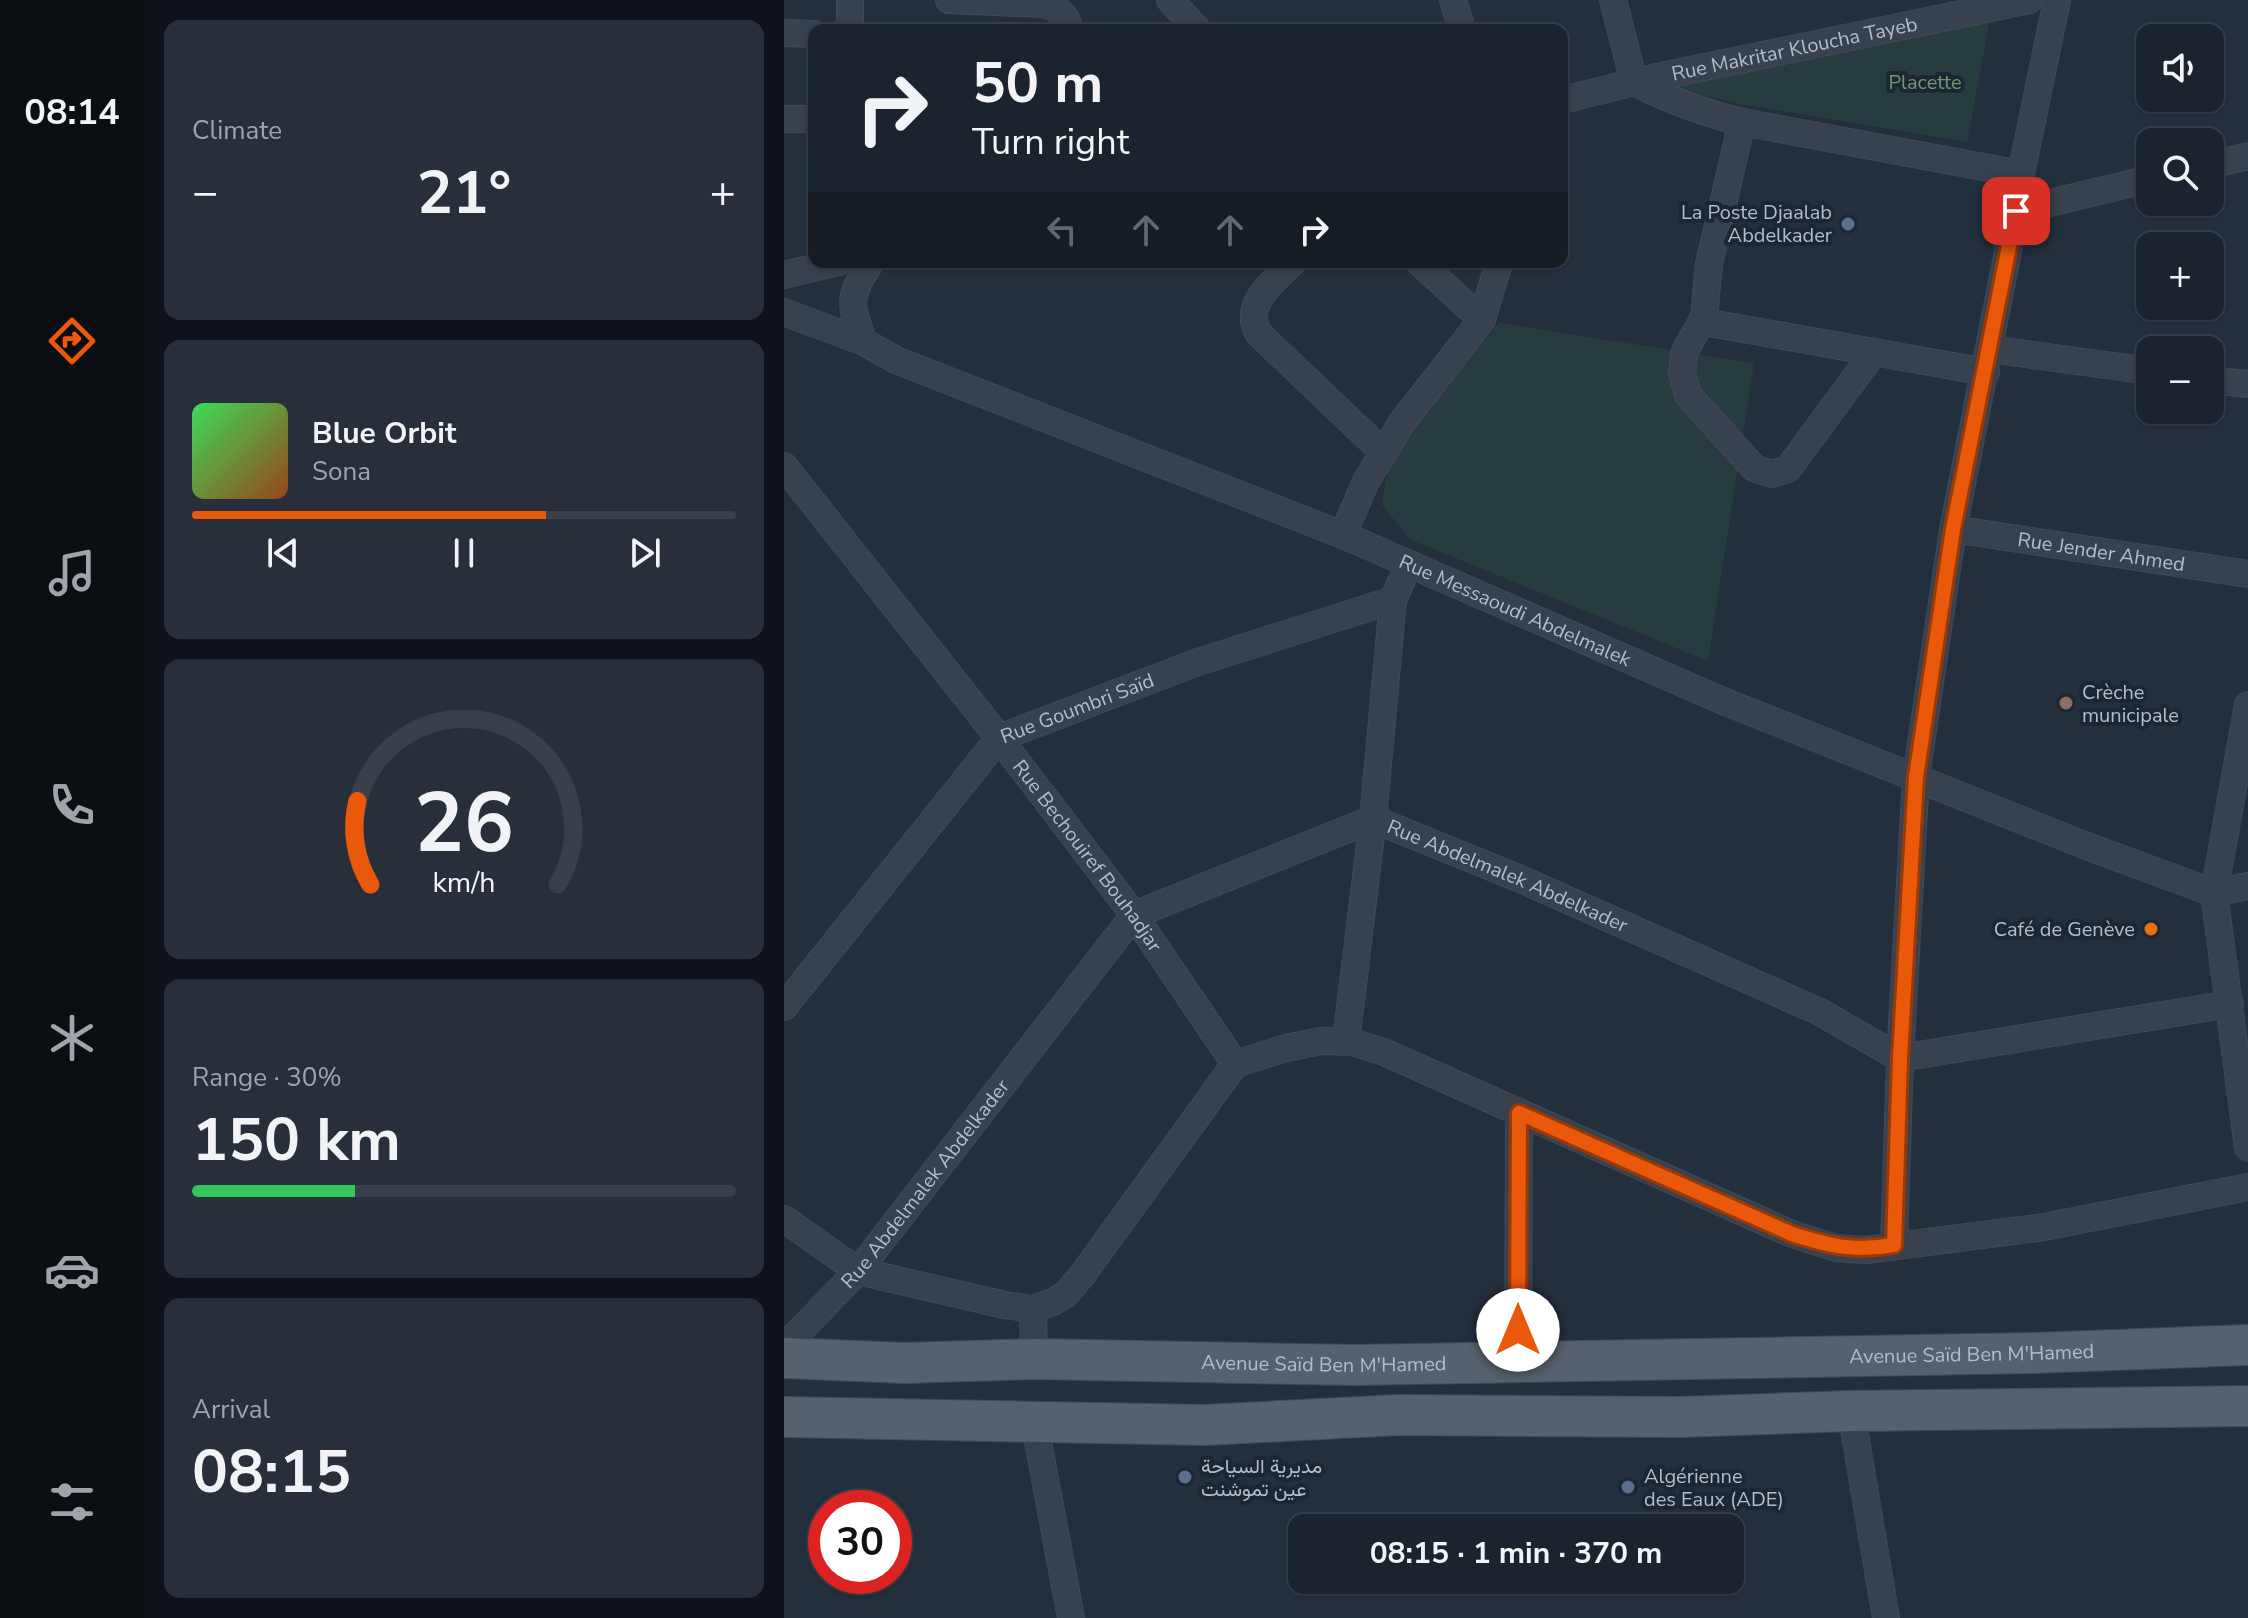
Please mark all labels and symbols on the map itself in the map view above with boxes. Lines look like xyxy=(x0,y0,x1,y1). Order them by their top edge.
street label: Rue Makritar Kloucha Tayeb xyxy=(1669,10,1920,88)
park label: Placette xyxy=(1888,69,1962,96)
pin xyxy=(1982,177,2050,245)
place label: La Poste Djaalab Abdelkader xyxy=(1681,199,1832,249)
marker: La Poste Djaalab Abdelkader xyxy=(1839,215,1857,233)
street label: Rue Jender Ahmed xyxy=(2016,526,2187,578)
street label: Rue Messaoudi Abdelmalek xyxy=(1395,548,1636,674)
street label: Rue Goumbri Saïd xyxy=(997,667,1158,750)
place label: Crèche municipale xyxy=(2082,679,2179,729)
marker: Crèche municipale xyxy=(2057,694,2075,712)
street label: Rue Bechouiref Bouhadjar xyxy=(1006,754,1168,957)
street label: Rue Abdelmalek Abdelkader xyxy=(1383,813,1632,939)
place label: Café de Genève xyxy=(1994,916,2135,943)
marker: Café de Genève xyxy=(2142,920,2160,938)
street label: Rue Abdelmalek Abdelkader xyxy=(835,1074,1016,1295)
position arrow xyxy=(1476,1288,1560,1372)
street label: Avenue Saïd Ben M'Hamed xyxy=(1849,1338,2095,1370)
street label: Avenue Saïd Ben M'Hamed xyxy=(1201,1349,1447,1379)
place label: مديرية السياحة عين تموشنت xyxy=(1201,1453,1322,1503)
place label: Algérienne des Eaux (ADE) xyxy=(1644,1463,1784,1513)
marker: مديرية السياحة عين تموشنت xyxy=(1176,1468,1194,1486)
marker: Algérienne des Eaux (ADE) xyxy=(1619,1478,1637,1496)
speed limit sign: 30 xyxy=(808,1490,912,1594)

